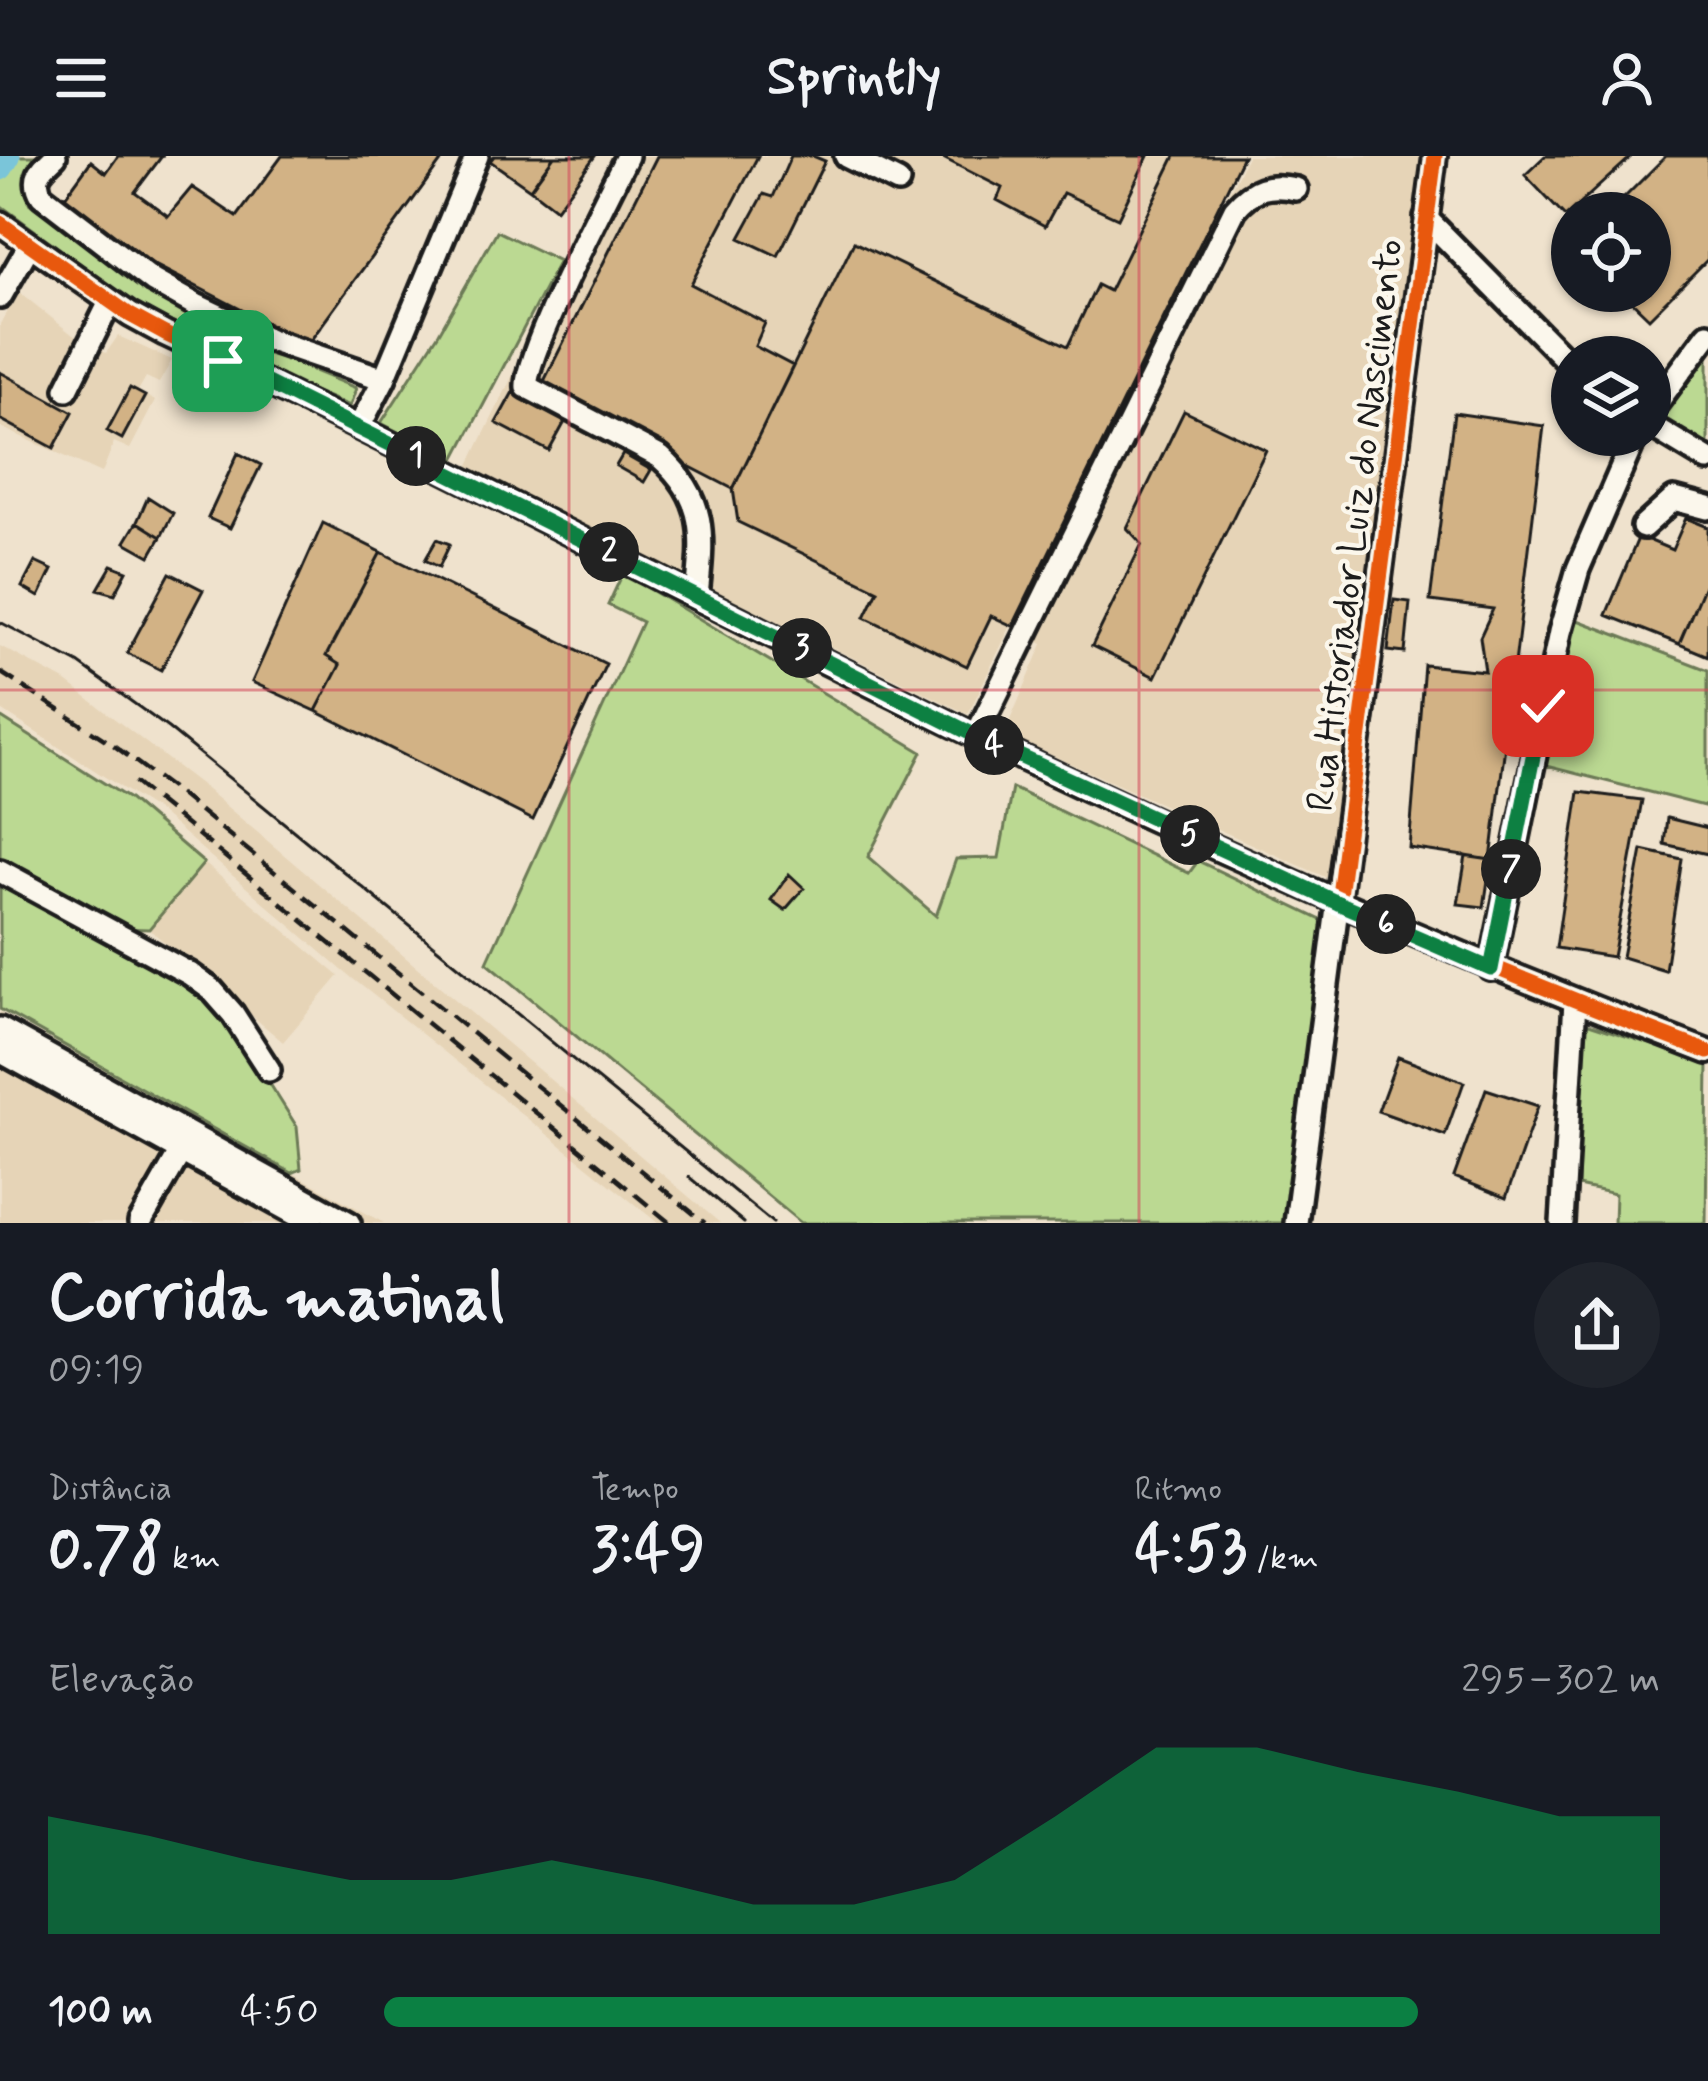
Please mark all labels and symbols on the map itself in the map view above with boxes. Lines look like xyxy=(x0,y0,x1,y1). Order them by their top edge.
street label: Rua Historiador Luiz do Nascimento xyxy=(1296,236,1417,814)
pin xyxy=(172,310,274,412)
pin: 1 xyxy=(386,426,446,486)
pin: 2 xyxy=(579,522,639,582)
pin: 3 xyxy=(772,618,832,678)
pin xyxy=(1492,655,1594,757)
pin: 4 xyxy=(964,715,1024,775)
pin: 5 xyxy=(1160,805,1220,865)
pin: 7 xyxy=(1481,839,1541,899)
pin: 6 xyxy=(1356,894,1416,954)

